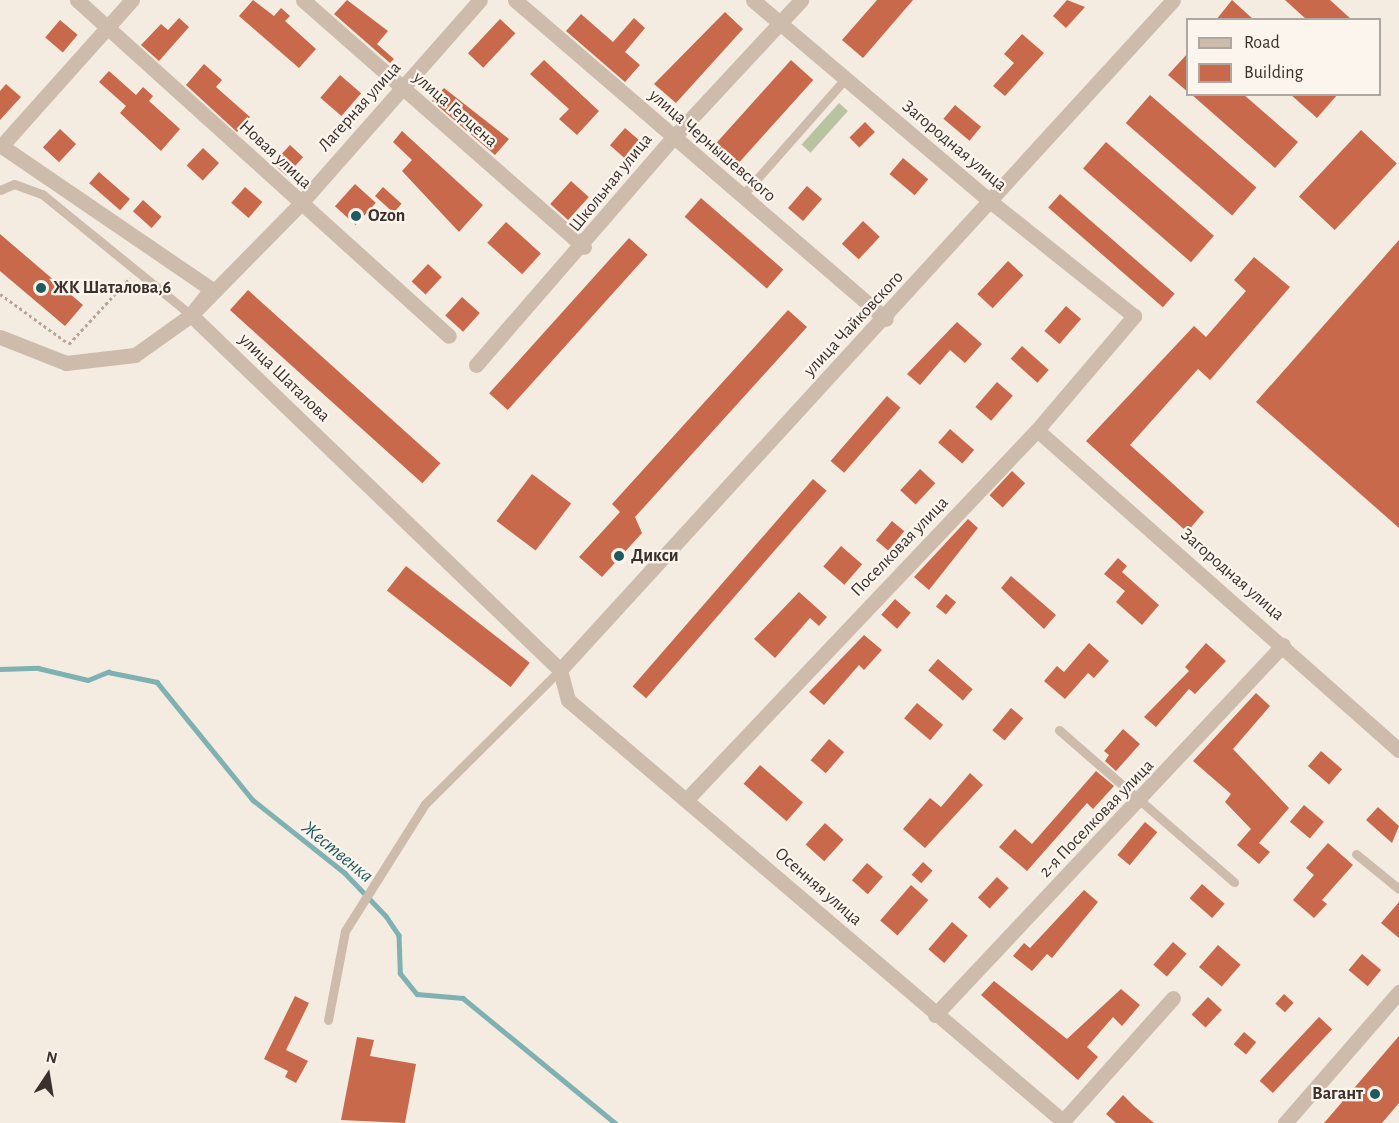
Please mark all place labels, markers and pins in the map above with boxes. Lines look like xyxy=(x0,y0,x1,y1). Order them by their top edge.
place label: Ozon xyxy=(368,205,405,227)
marker: Ozon xyxy=(349,209,363,223)
place label: ЖК Шаталова,6 xyxy=(53,277,171,299)
marker: ЖК Шаталова,6 xyxy=(34,281,48,295)
place label: Дикси xyxy=(631,545,679,567)
marker: Дикси xyxy=(612,549,626,563)
place label: Вагант xyxy=(1312,1083,1363,1105)
marker: Вагант xyxy=(1368,1087,1382,1101)

